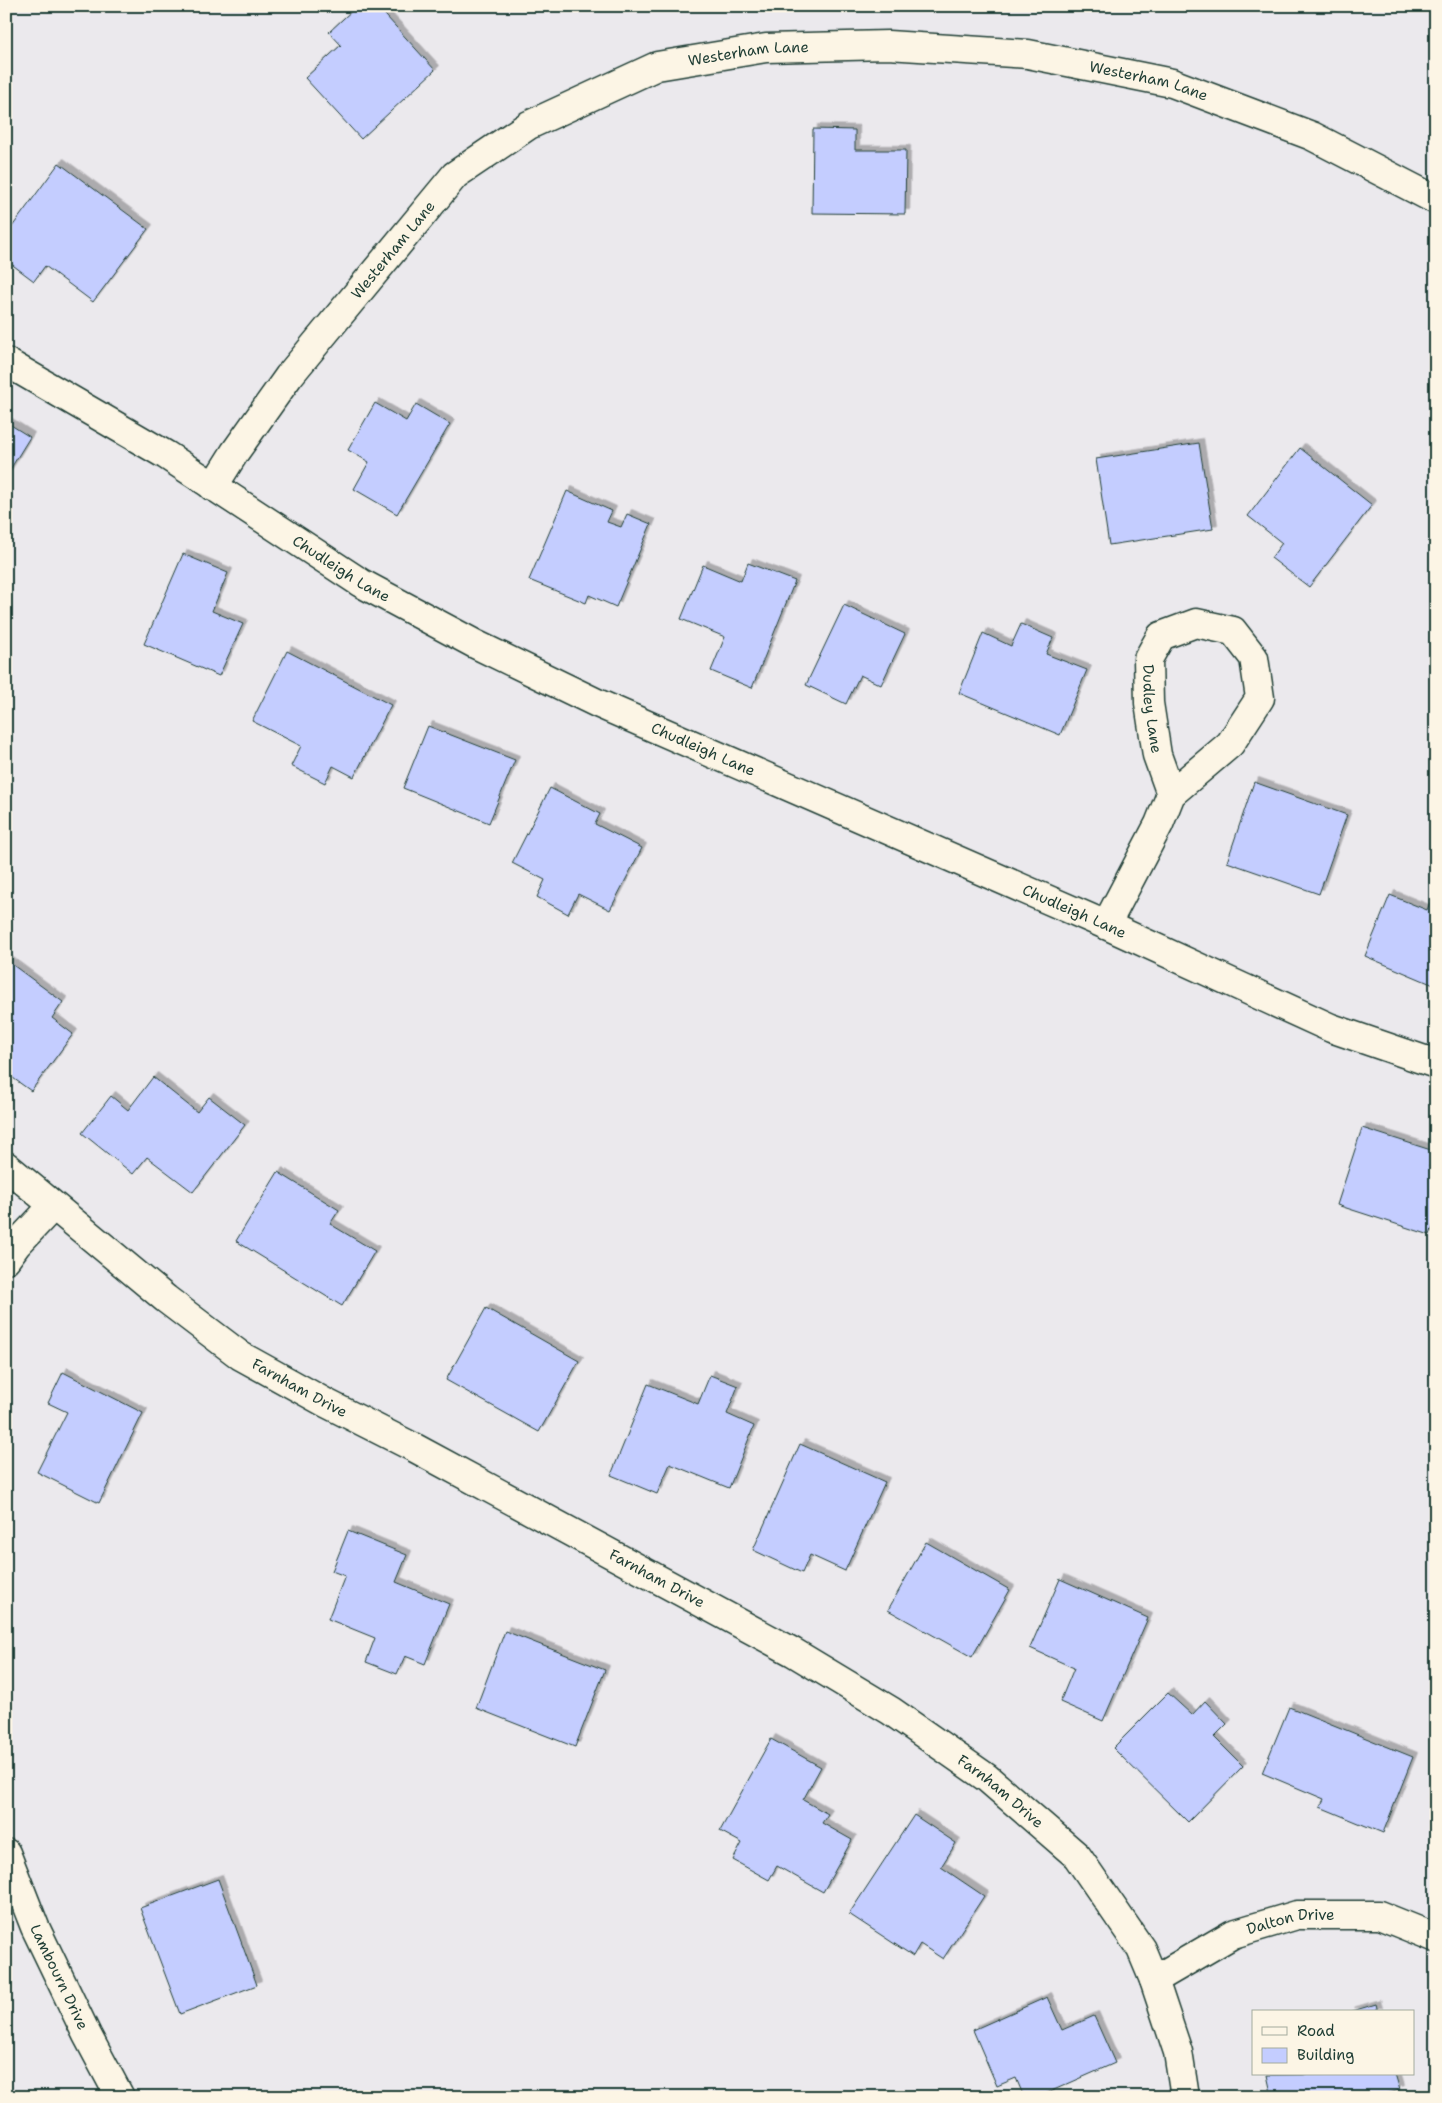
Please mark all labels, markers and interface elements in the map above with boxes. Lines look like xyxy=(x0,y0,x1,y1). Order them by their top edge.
street label: Westerham Lane xyxy=(687,37,809,71)
street label: Westerham Lane xyxy=(1088,57,1211,106)
street label: Westerham Lane xyxy=(347,197,440,303)
street label: Chudleigh Lane xyxy=(289,531,393,607)
street label: Dudley Lane xyxy=(1138,664,1167,755)
street label: Chudleigh Lane xyxy=(648,718,758,781)
street label: Chudleigh Lane xyxy=(1019,880,1130,943)
street label: Farnham Drive xyxy=(248,1354,351,1422)
street label: Farnham Drive xyxy=(606,1545,708,1613)
street label: Farnham Drive xyxy=(953,1750,1048,1833)
street label: Dalton Drive xyxy=(1244,1905,1335,1939)
street label: Lambourn Drive xyxy=(25,1921,93,2033)
legend xyxy=(1252,2010,1414,2076)
text: Road xyxy=(1297,2021,1335,2041)
text: Building xyxy=(1297,2045,1354,2065)

